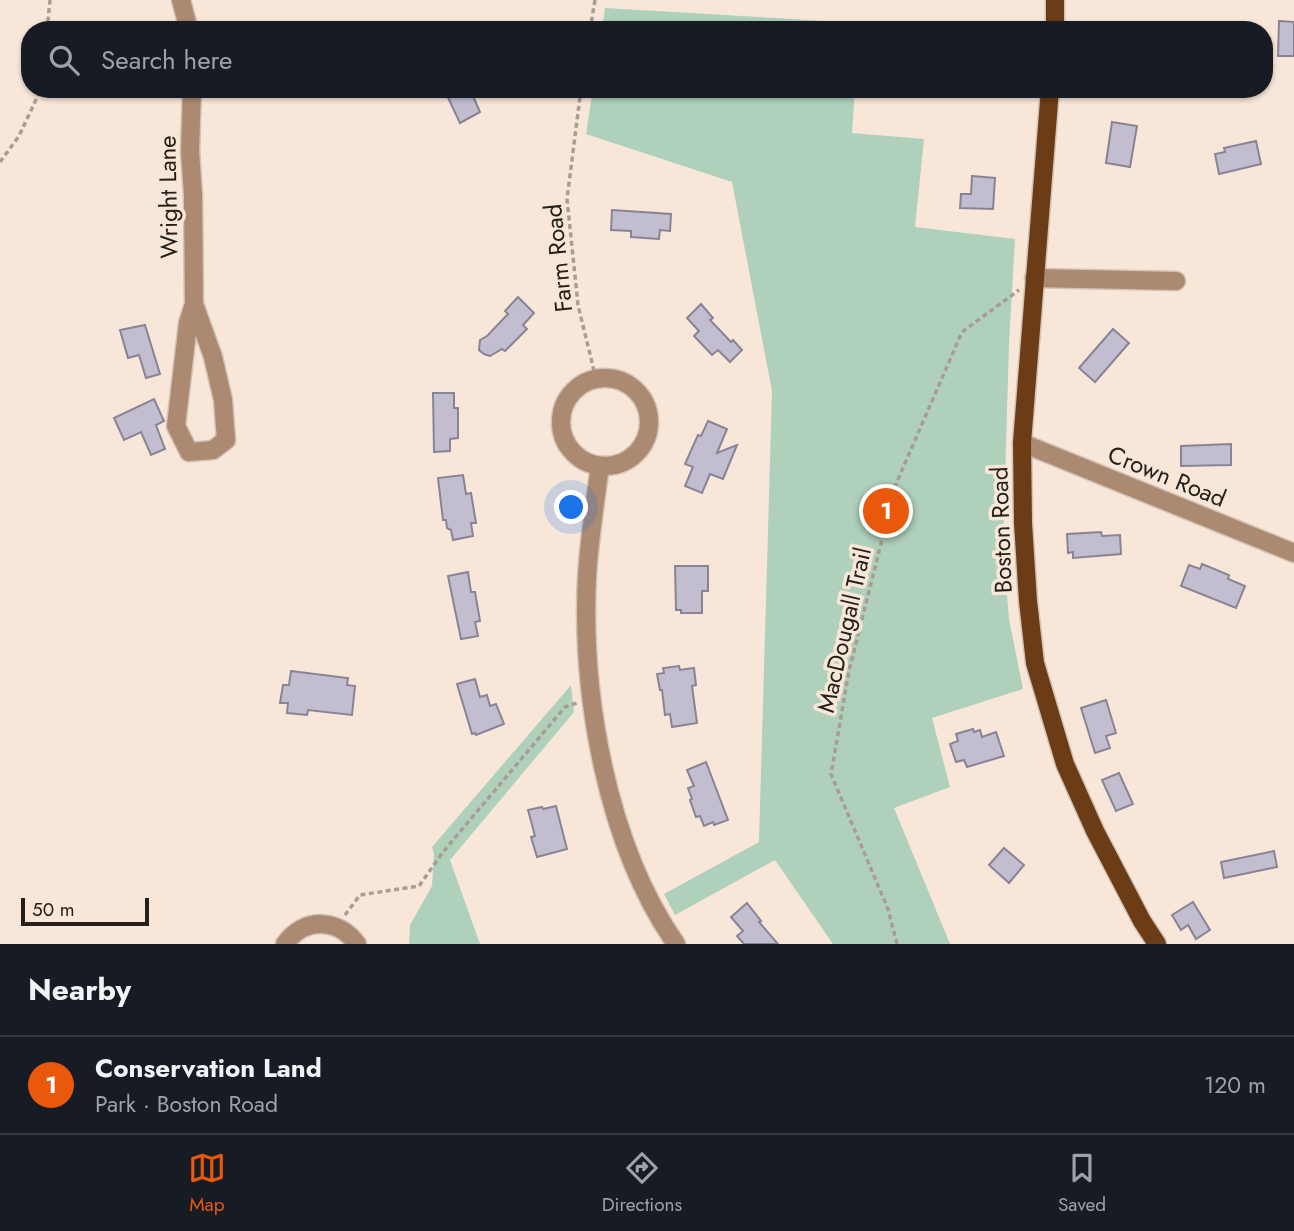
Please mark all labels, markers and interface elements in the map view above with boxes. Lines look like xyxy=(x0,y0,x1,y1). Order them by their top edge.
search box xyxy=(21,21,1273,98)
icon: search xyxy=(45,41,83,79)
text: Search here xyxy=(101,41,233,79)
street label: Wright Lane xyxy=(149,135,187,259)
street label: Farm Road xyxy=(535,202,581,314)
street label: Crown Road xyxy=(1103,436,1231,516)
street label: Boston Road xyxy=(981,466,1021,594)
pin: 1 xyxy=(863,485,909,537)
your location xyxy=(554,490,588,524)
street label: MacDougall Trail xyxy=(808,544,880,716)
scale bar xyxy=(21,895,149,927)
text: 50 m xyxy=(32,896,75,923)
text: Nearby xyxy=(28,968,131,1011)
text: Conservation Land xyxy=(95,1049,322,1087)
text: 1 xyxy=(45,1068,57,1102)
text: 120 m xyxy=(1204,1068,1266,1102)
text: Park · Boston Road xyxy=(95,1087,278,1121)
tab: Map xyxy=(188,1149,226,1218)
tab: Directions xyxy=(602,1149,682,1218)
tab: Saved xyxy=(1058,1149,1106,1218)

